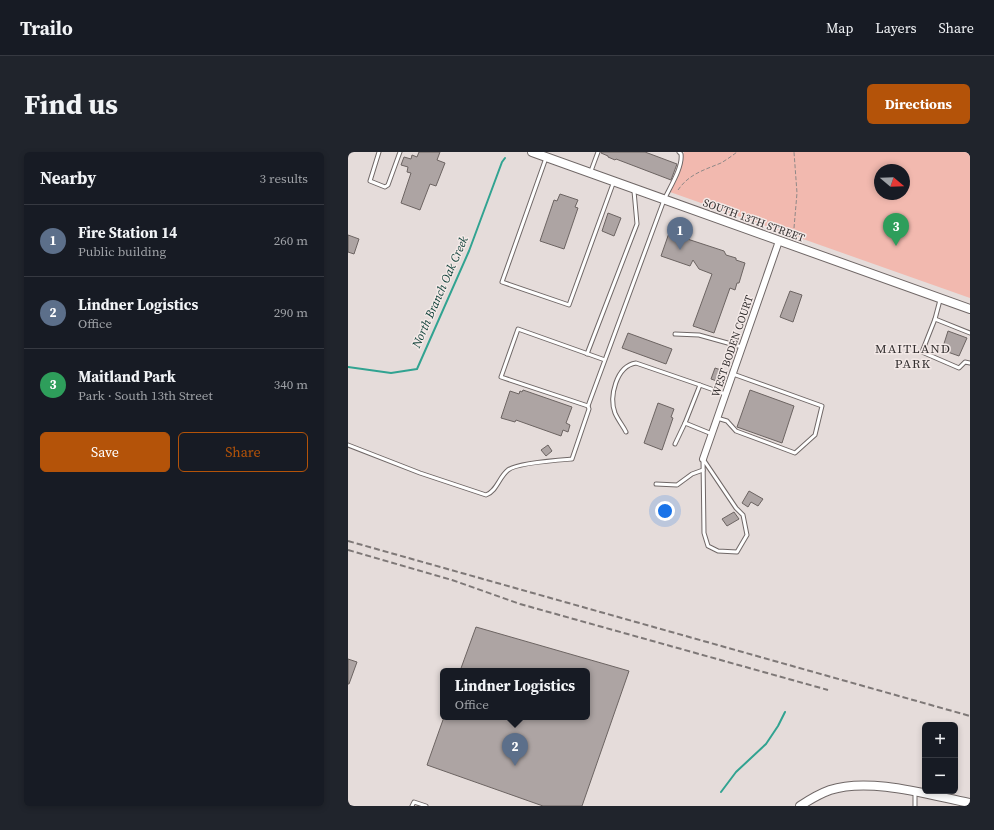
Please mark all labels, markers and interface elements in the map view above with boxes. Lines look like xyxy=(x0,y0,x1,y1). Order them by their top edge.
text: Trailo xyxy=(20,15,73,41)
text: Map xyxy=(826,18,853,38)
text: Layers xyxy=(875,18,917,38)
text: Share xyxy=(939,18,974,38)
button: Directions xyxy=(867,84,970,124)
text: Find us xyxy=(24,85,118,123)
north arrow xyxy=(874,164,910,200)
text: Nearby xyxy=(40,166,96,190)
text: 3 results xyxy=(260,170,308,187)
street label: SOUTH 13TH STREET xyxy=(701,195,807,246)
pin: 3 xyxy=(883,213,909,246)
pin: 1 xyxy=(667,217,693,250)
text: Fire Station 14 xyxy=(78,222,177,243)
text: 1 xyxy=(49,232,57,249)
text: 260 m xyxy=(274,232,308,249)
water label: North Branch Oak Creek xyxy=(408,233,472,351)
text: Public building xyxy=(78,243,166,260)
street label: WEST BODEN COURT xyxy=(708,293,757,399)
text: Lindner Logistics xyxy=(78,294,198,315)
text: 2 xyxy=(49,304,57,321)
text: 290 m xyxy=(274,304,308,321)
text: Office xyxy=(78,315,112,332)
district label: MAITLAND PARK xyxy=(875,340,951,372)
text: Maitland Park xyxy=(78,366,176,387)
text: 3 xyxy=(49,376,57,393)
text: 340 m xyxy=(274,376,308,393)
text: Park · South 13th Street xyxy=(78,387,213,404)
button: Save xyxy=(40,432,170,472)
button: Share xyxy=(178,432,308,472)
your location xyxy=(655,501,675,521)
popup xyxy=(440,668,590,720)
text: Lindner Logistics xyxy=(455,675,575,696)
text: Office xyxy=(455,696,489,713)
map controls xyxy=(922,722,958,794)
button: + xyxy=(922,722,958,758)
pin: 2 xyxy=(502,733,528,766)
button: − xyxy=(922,758,958,794)

